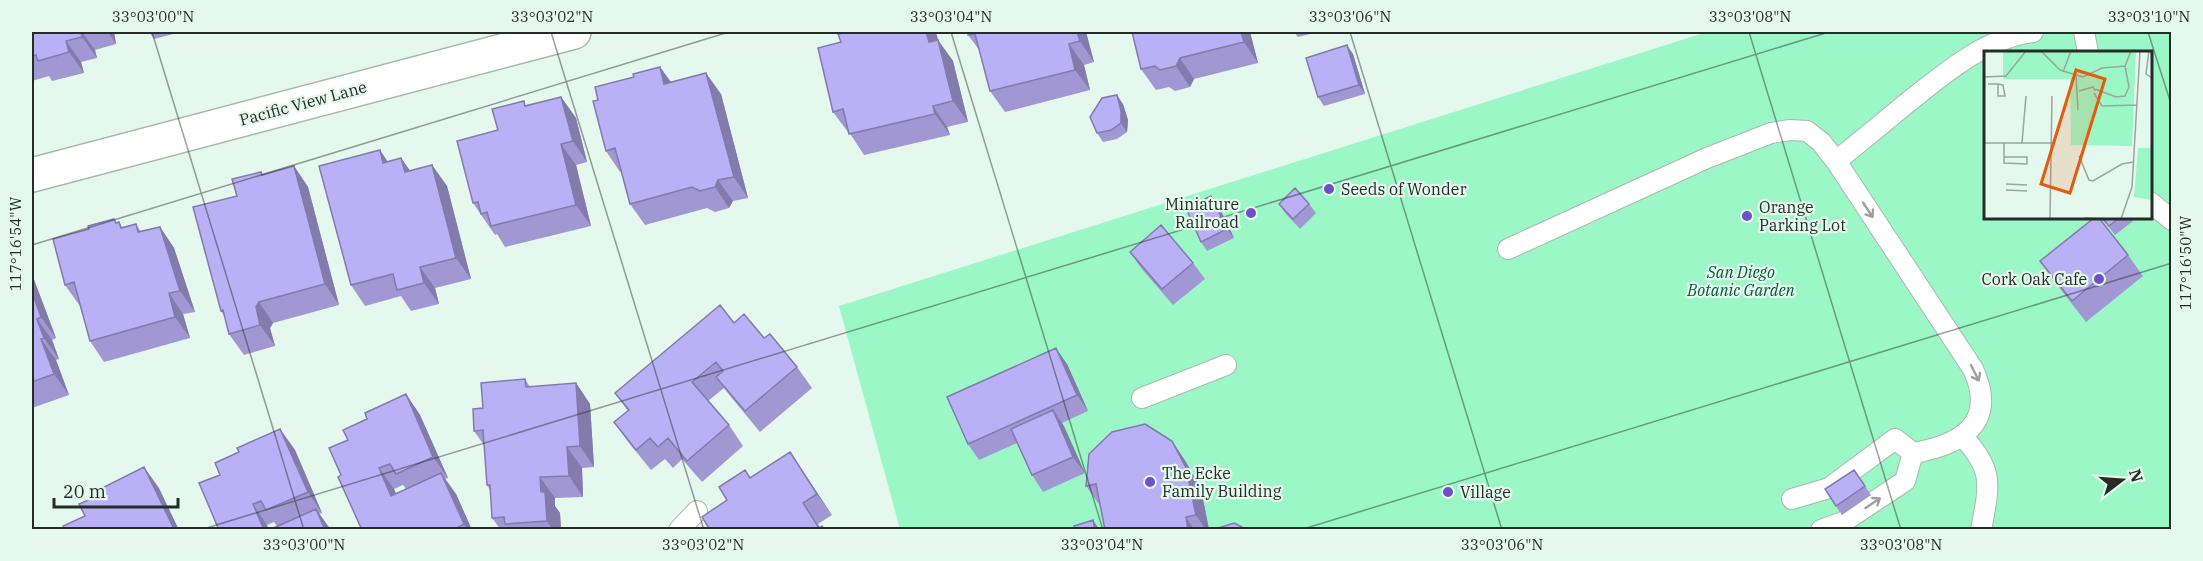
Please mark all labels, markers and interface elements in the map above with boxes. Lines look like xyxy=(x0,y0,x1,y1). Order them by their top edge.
text: 33°03'00"N xyxy=(112,7,194,26)
text: 33°03'02"N xyxy=(511,7,593,26)
text: 33°03'04"N xyxy=(910,7,992,26)
text: 33°03'06"N xyxy=(1309,7,1391,26)
text: 33°03'08"N xyxy=(1709,7,1791,26)
text: 33°03'10"N xyxy=(2108,7,2190,26)
inset map xyxy=(1984,51,2152,219)
street label: Pacific View Lane xyxy=(237,76,369,130)
place label: Seeds of Wonder xyxy=(1341,179,1467,199)
marker: Seeds of Wonder xyxy=(1322,182,1336,196)
place label: Miniature Railroad xyxy=(1165,194,1239,232)
text: 117°16'54"W xyxy=(6,196,25,291)
place label: Orange Parking Lot xyxy=(1759,197,1846,235)
one-way arrow xyxy=(1862,201,1874,217)
marker: Miniature Railroad xyxy=(1244,206,1258,220)
marker: Orange Parking Lot xyxy=(1740,209,1754,223)
text: 117°16'50"W xyxy=(2176,215,2195,310)
park label: San Diego Botanic Garden xyxy=(1686,262,1795,300)
place label: Cork Oak Cafe xyxy=(1982,269,2087,289)
marker: Cork Oak Cafe xyxy=(2092,272,2106,286)
one-way arrow xyxy=(1970,363,1981,381)
north arrow xyxy=(2092,450,2152,510)
place label: The Ecke Family Building xyxy=(1162,463,1282,501)
text: N xyxy=(2125,467,2148,485)
scale bar xyxy=(54,471,178,509)
marker: The Ecke Family Building xyxy=(1143,475,1157,489)
text: 20 m xyxy=(63,480,106,503)
place label: Village xyxy=(1460,482,1511,502)
marker: Village xyxy=(1441,485,1455,499)
one-way arrow xyxy=(1864,496,1881,509)
text: 33°03'00"N xyxy=(263,535,345,554)
text: 33°03'02"N xyxy=(662,535,744,554)
text: 33°03'04"N xyxy=(1061,535,1143,554)
text: 33°03'06"N xyxy=(1461,535,1543,554)
text: 33°03'08"N xyxy=(1860,535,1942,554)

